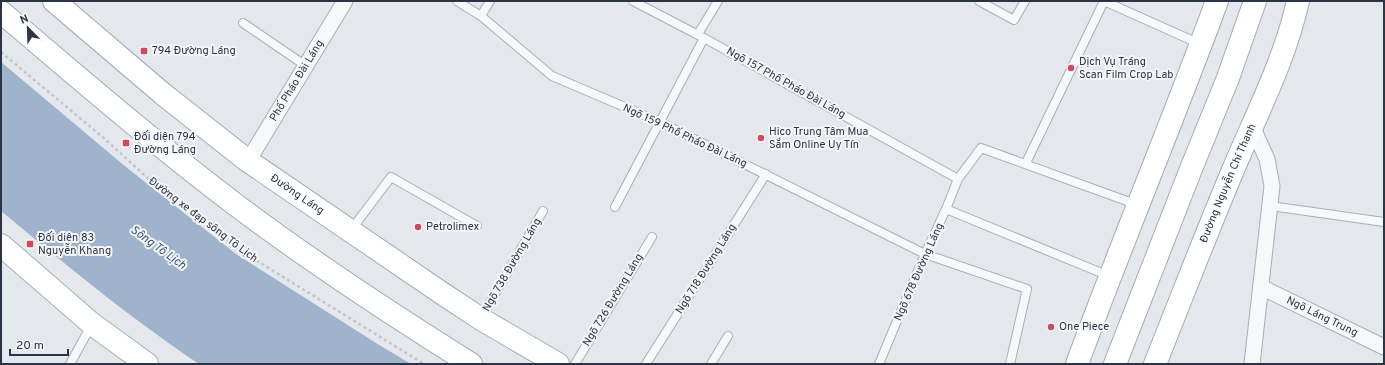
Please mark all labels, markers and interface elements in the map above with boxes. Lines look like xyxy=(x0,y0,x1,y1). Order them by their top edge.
north arrow xyxy=(8,8,48,48)
text: N xyxy=(18,12,31,28)
street label: Phố Pháo Đài Láng xyxy=(267,37,327,124)
place label: 794 Đường Láng xyxy=(152,44,236,58)
street label: Ngõ 157 Phố Pháo Đài Láng xyxy=(724,44,848,122)
marker: 794 Đường Láng xyxy=(139,46,149,56)
place label: Dịch Vụ Tráng Scan Film Crop Lab xyxy=(1079,55,1173,82)
marker: Dịch Vụ Tráng Scan Film Crop Lab xyxy=(1066,63,1076,73)
street label: Ngõ 159 Phố Pháo Đài Láng xyxy=(621,101,749,171)
street label: Đường Nguyễn Chí Thanh xyxy=(1197,121,1259,245)
place label: Hico Trung Tâm Mua Sắm Online Uy Tín xyxy=(769,125,869,152)
place label: Đối diện 794 Đường Láng xyxy=(134,130,196,157)
marker: Hico Trung Tâm Mua Sắm Online Uy Tín xyxy=(756,133,766,143)
marker: Đối diện 794 Đường Láng xyxy=(121,138,131,148)
street label: Đường Láng xyxy=(268,171,327,218)
street label: Đường xe đạp sông Tô Lịch xyxy=(145,174,261,266)
street label: Ngõ 738 Đường Láng xyxy=(479,216,545,314)
place label: Petrolimex xyxy=(426,220,479,234)
street label: Ngõ 718 Đường Láng xyxy=(673,221,739,317)
street label: Ngõ 678 Đường Láng xyxy=(891,221,947,323)
water label: Sông Tô Lịch xyxy=(127,222,189,274)
marker: Petrolimex xyxy=(413,222,423,232)
place label: Đối diện 83 Nguyễn Khang xyxy=(38,231,111,258)
marker: Đối diện 83 Nguyễn Khang xyxy=(25,239,35,249)
street label: Ngõ 726 Đường Láng xyxy=(580,251,646,349)
street label: Ngõ Láng Trung xyxy=(1284,293,1360,340)
place label: One Piece xyxy=(1059,320,1109,334)
marker: One Piece xyxy=(1046,322,1056,332)
scale bar xyxy=(10,331,68,357)
text: 20 m xyxy=(16,338,44,354)

